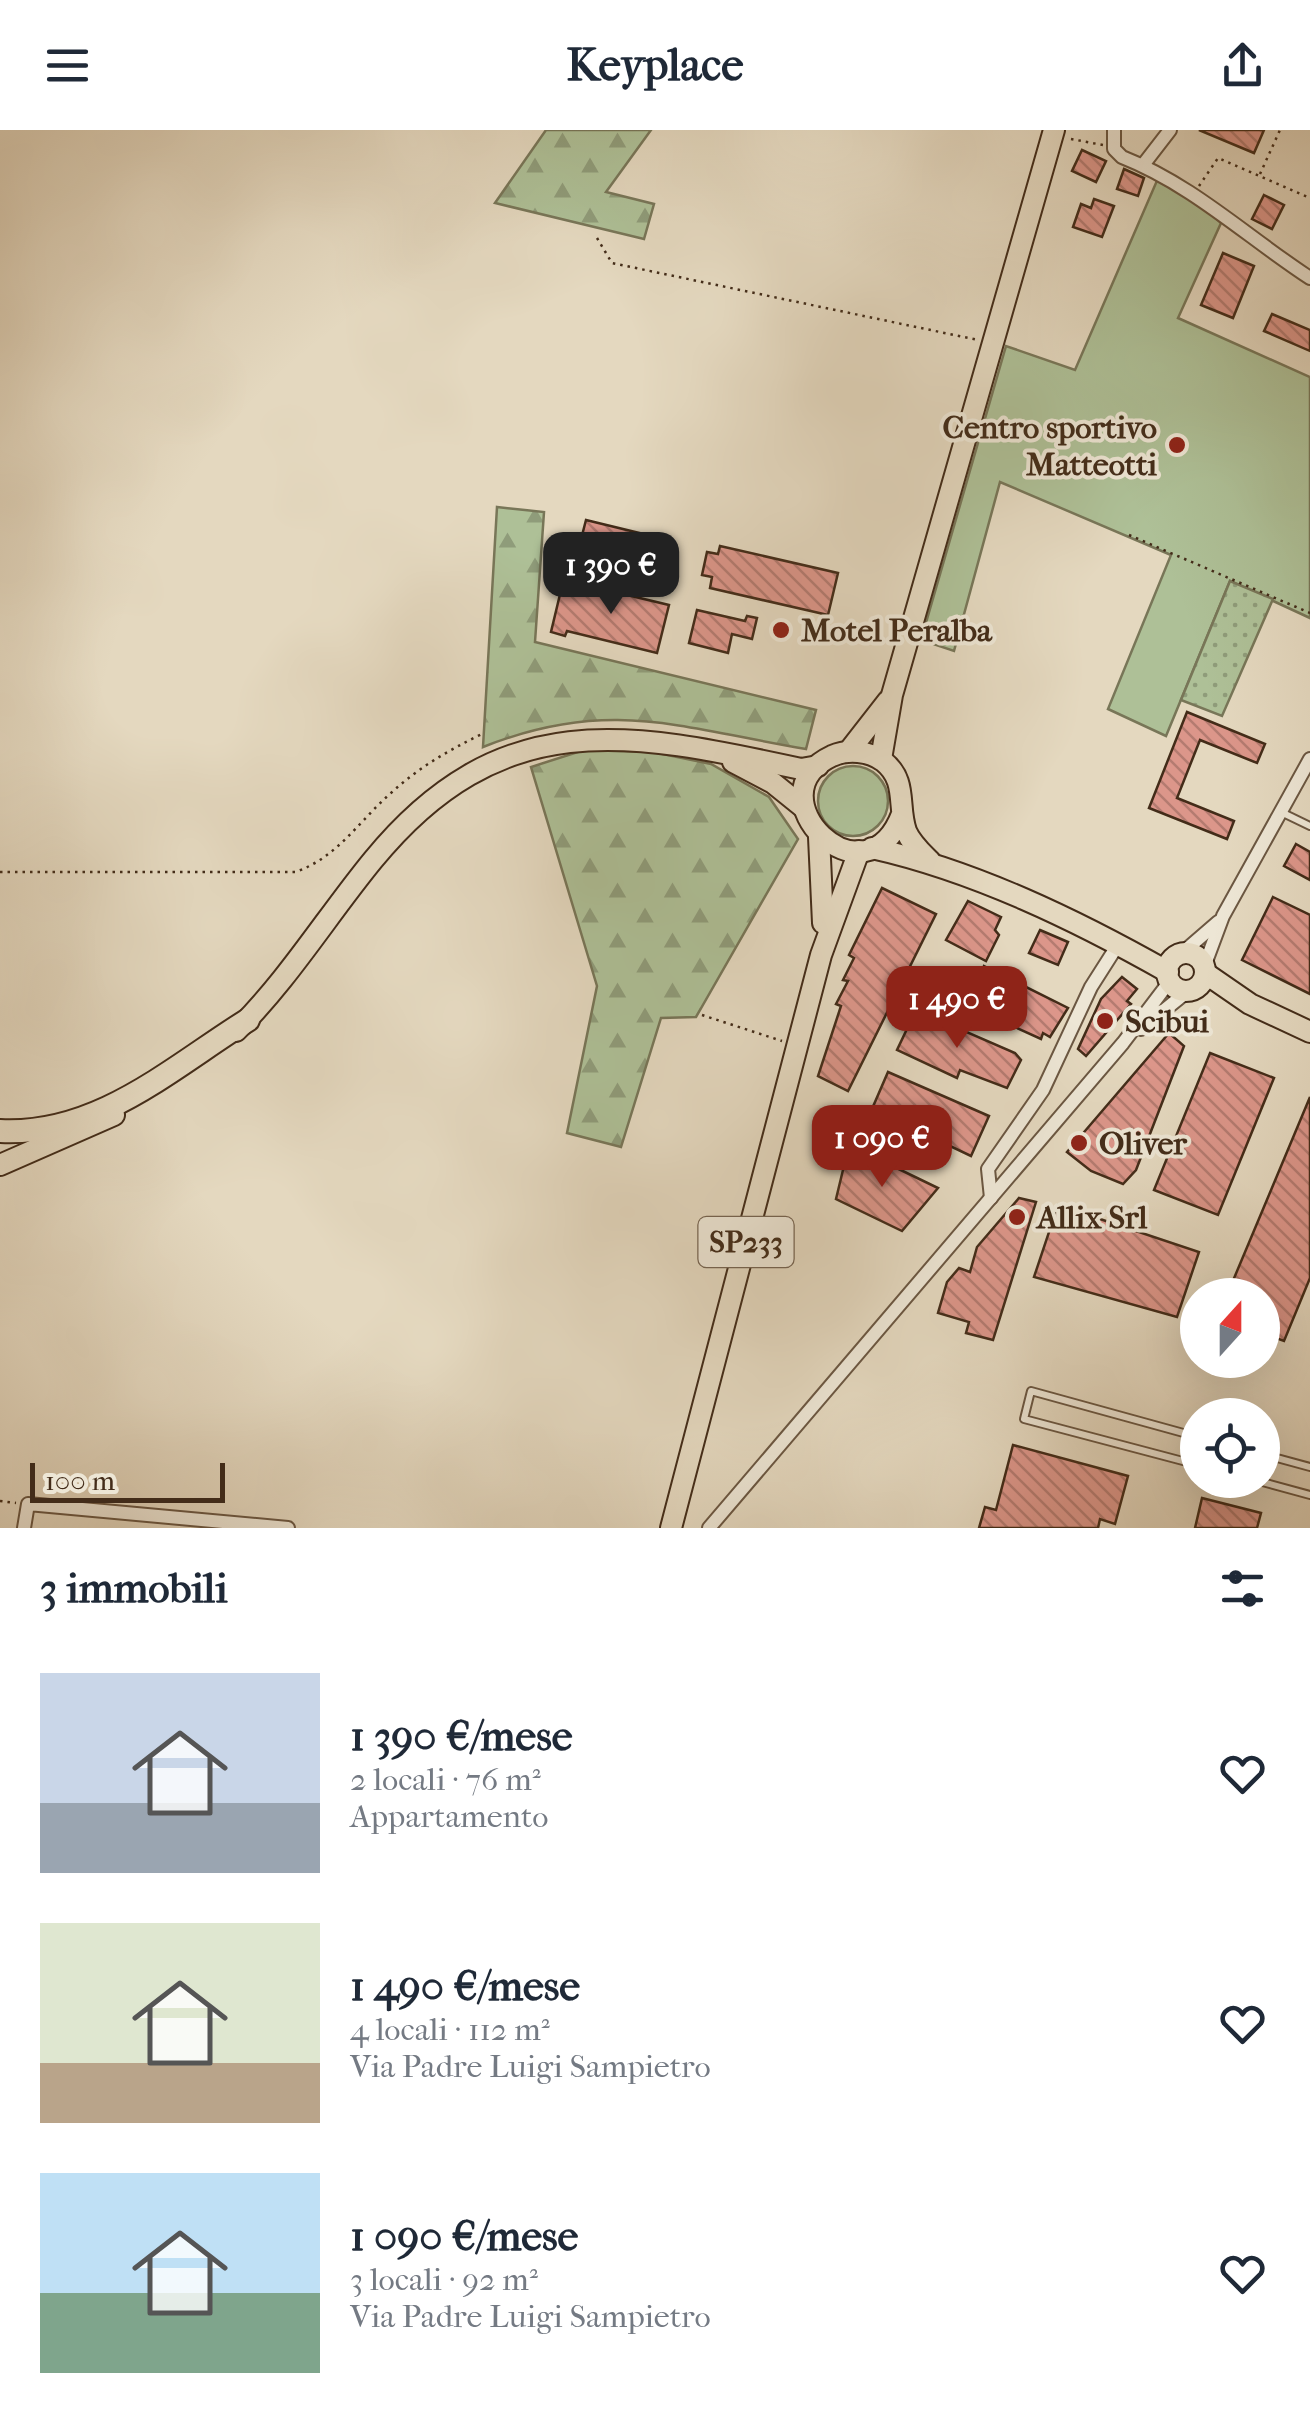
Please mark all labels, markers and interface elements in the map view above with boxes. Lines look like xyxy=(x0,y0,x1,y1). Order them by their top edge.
icon: menu xyxy=(40,38,95,93)
icon: share xyxy=(1215,38,1270,93)
text: Keyplace xyxy=(567,39,743,92)
place label: Centro sportivo Matteotti xyxy=(942,409,1158,483)
marker: Centro sportivo Matteotti xyxy=(1166,434,1188,456)
pin: 1 390 € xyxy=(519,532,703,617)
text: 1 390 € xyxy=(565,546,657,583)
place label: Motel Peralba xyxy=(801,612,993,649)
marker: Motel Peralba xyxy=(770,619,792,641)
pin: 1 490 € xyxy=(865,966,1049,1051)
text: 1 490 € xyxy=(908,980,1006,1017)
place label: Scibui xyxy=(1125,1003,1210,1040)
marker: Scibui xyxy=(1094,1010,1116,1032)
pin: 1 090 € xyxy=(790,1105,974,1190)
text: 1 090 € xyxy=(834,1119,930,1156)
place label: Oliver xyxy=(1099,1125,1188,1162)
marker: Oliver xyxy=(1068,1132,1090,1154)
place label: Allix Srl xyxy=(1035,1199,1147,1236)
marker: Allix Srl xyxy=(1006,1206,1028,1228)
road number: SP233 xyxy=(698,1217,794,1267)
north arrow xyxy=(1180,1278,1280,1378)
map controls xyxy=(1180,1278,1280,1498)
button: locate xyxy=(1180,1398,1280,1498)
scale bar xyxy=(30,1458,225,1502)
text: 100 m xyxy=(45,1464,115,1497)
icon: filters xyxy=(1215,1561,1270,1616)
text: 3 immobili xyxy=(40,1564,228,1613)
text: 1 390 €/mese xyxy=(350,1712,572,1761)
icon: home xyxy=(120,1713,240,1833)
icon: heart xyxy=(1215,1746,1270,1801)
text: 2 locali · 76 m² xyxy=(350,1761,541,1798)
text: Appartamento xyxy=(350,1798,549,1835)
text: 1 490 €/mese xyxy=(350,1962,580,2011)
icon: home xyxy=(120,1963,240,2083)
icon: heart xyxy=(1215,1996,1270,2051)
text: 4 locali · 112 m² xyxy=(350,2011,550,2048)
text: Via Padre Luigi Sampietro xyxy=(350,2048,711,2085)
text: 1 090 €/mese xyxy=(350,2212,578,2261)
icon: home xyxy=(120,2213,240,2333)
icon: heart xyxy=(1215,2246,1270,2301)
text: 3 locali · 92 m² xyxy=(350,2261,538,2298)
text: Via Padre Luigi Sampietro xyxy=(350,2298,711,2335)

